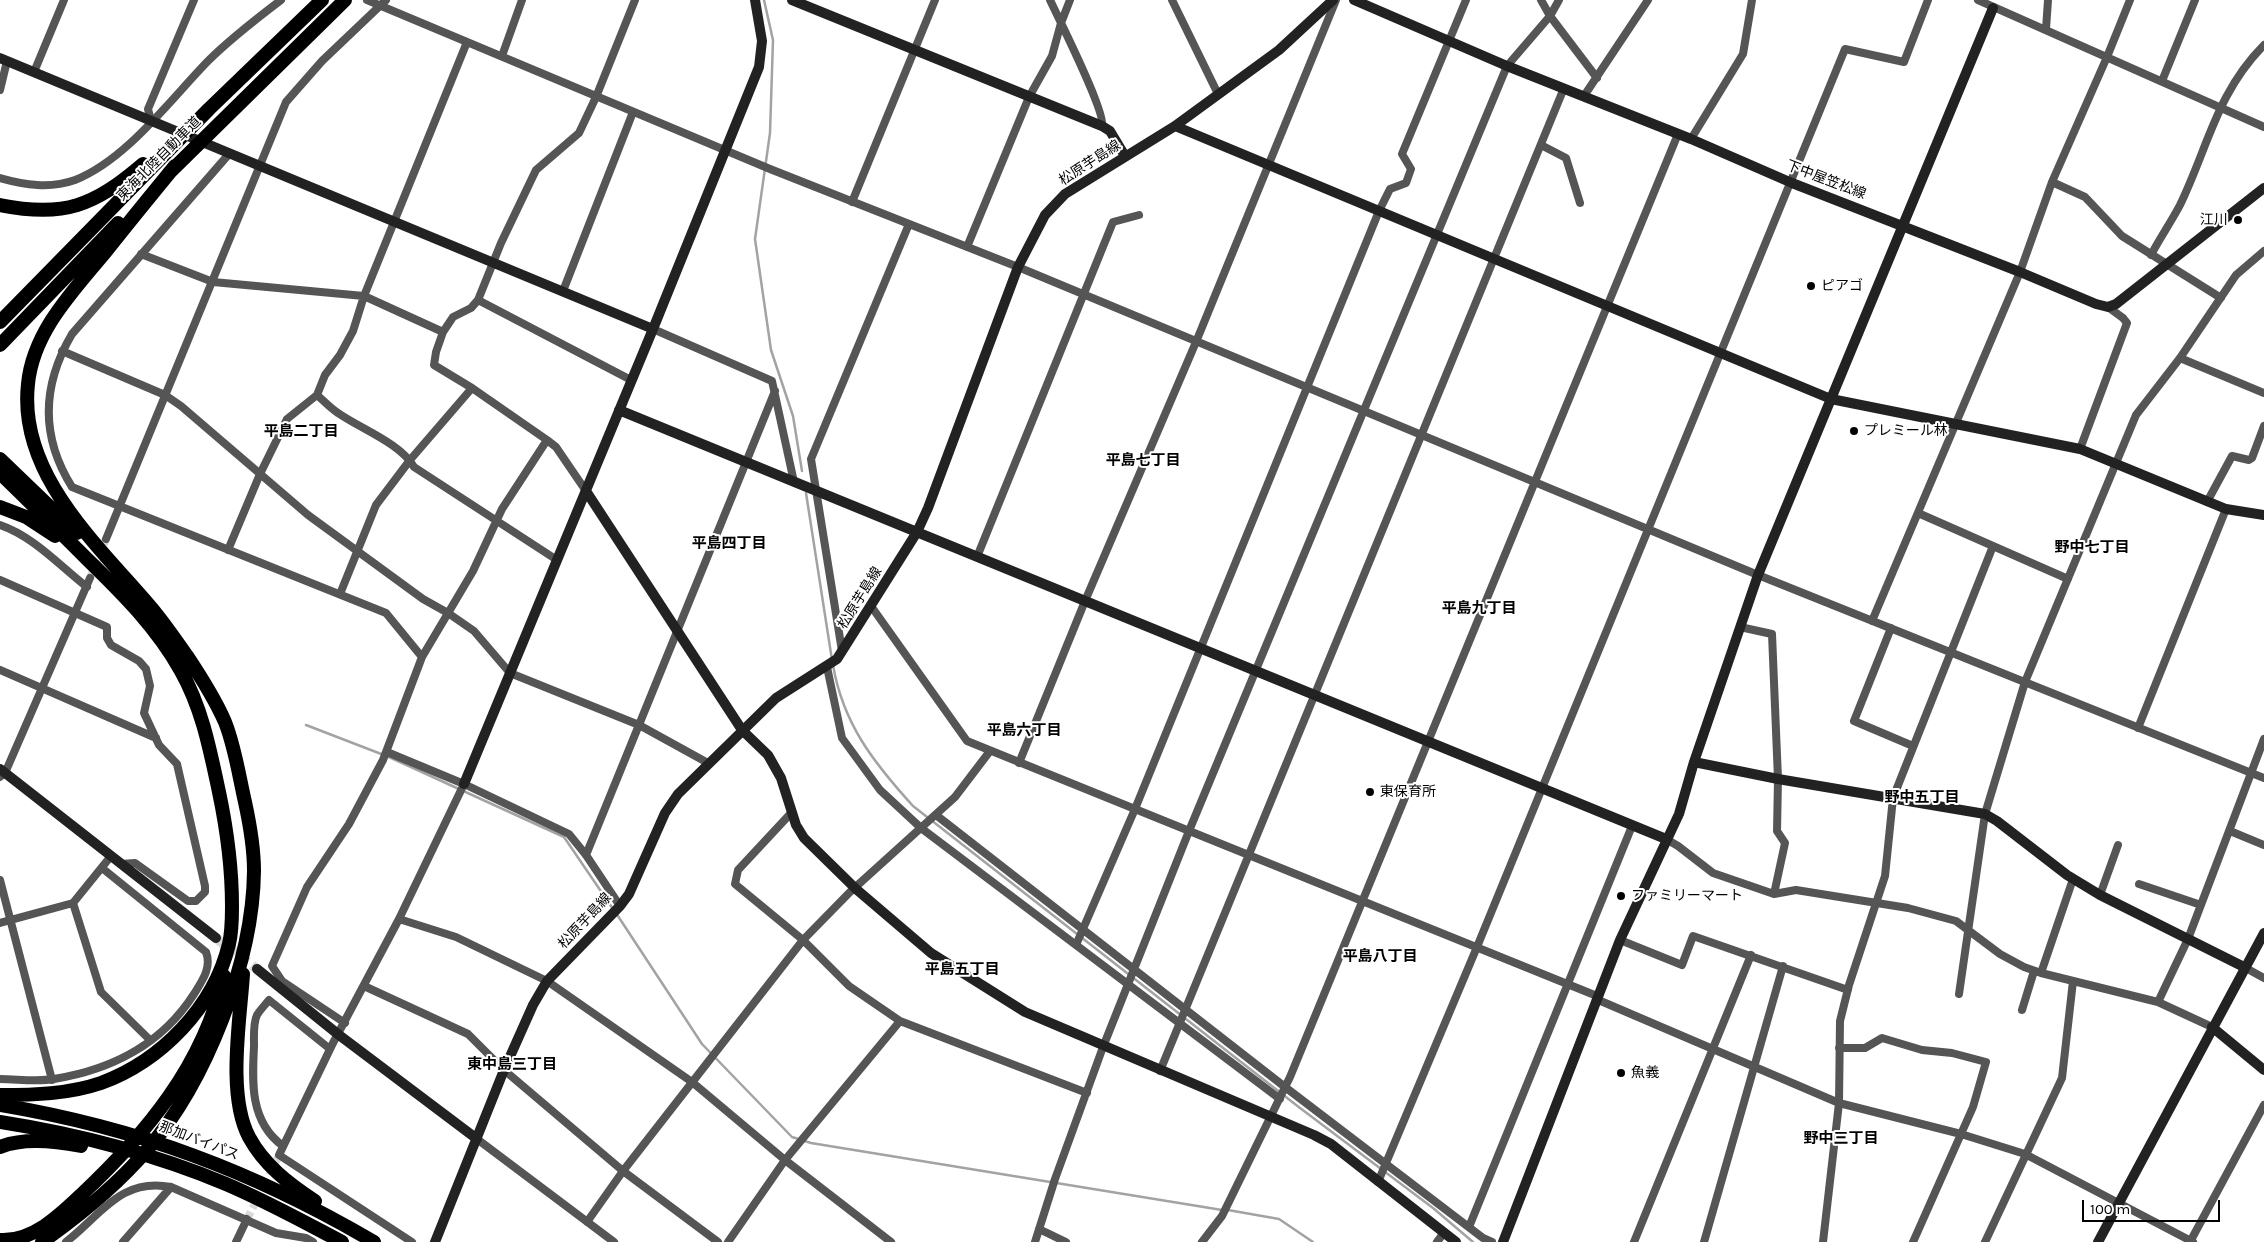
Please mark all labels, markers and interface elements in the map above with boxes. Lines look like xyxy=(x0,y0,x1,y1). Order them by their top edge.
street label: 東海北陸自動車道 xyxy=(113,113,205,205)
street label: 松原芋島線 xyxy=(1056,137,1124,189)
street label: 下中屋笠松線 xyxy=(1784,157,1868,203)
place label: 江川 xyxy=(2200,212,2228,228)
marker: 江川 xyxy=(2232,214,2244,226)
place label: ピアゴ xyxy=(1821,278,1863,294)
marker: ピアゴ xyxy=(1805,280,1817,292)
district label: 平島二丁目 xyxy=(264,423,338,441)
place label: プレミール林 xyxy=(1864,423,1948,439)
marker: プレミール林 xyxy=(1848,425,1860,437)
district label: 平島七丁目 xyxy=(1106,452,1180,470)
district label: 平島四丁目 xyxy=(692,535,766,553)
district label: 野中七丁目 xyxy=(2055,539,2129,557)
street label: 松原芋島線 xyxy=(834,564,886,632)
district label: 平島九丁目 xyxy=(1442,600,1516,618)
district label: 平島六丁目 xyxy=(987,722,1061,740)
place label: 東保育所 xyxy=(1380,784,1436,800)
marker: 東保育所 xyxy=(1364,786,1376,798)
district label: 野中五丁目 xyxy=(1885,789,1959,807)
place label: ファミリーマート xyxy=(1631,888,1743,904)
street label: 松原芋島線 xyxy=(555,890,615,952)
marker: ファミリーマート xyxy=(1615,890,1627,902)
district label: 平島八丁目 xyxy=(1343,948,1417,966)
district label: 平島五丁目 xyxy=(925,961,999,979)
district label: 東中島三丁目 xyxy=(467,1056,557,1074)
place label: 魚義 xyxy=(1631,1065,1659,1081)
marker: 魚義 xyxy=(1615,1067,1627,1079)
street label: 那加バイパス xyxy=(157,1118,241,1164)
district label: 野中三丁目 xyxy=(1804,1130,1878,1148)
scale bar xyxy=(2084,1190,2222,1222)
text: 100 m xyxy=(2090,1200,2130,1218)

